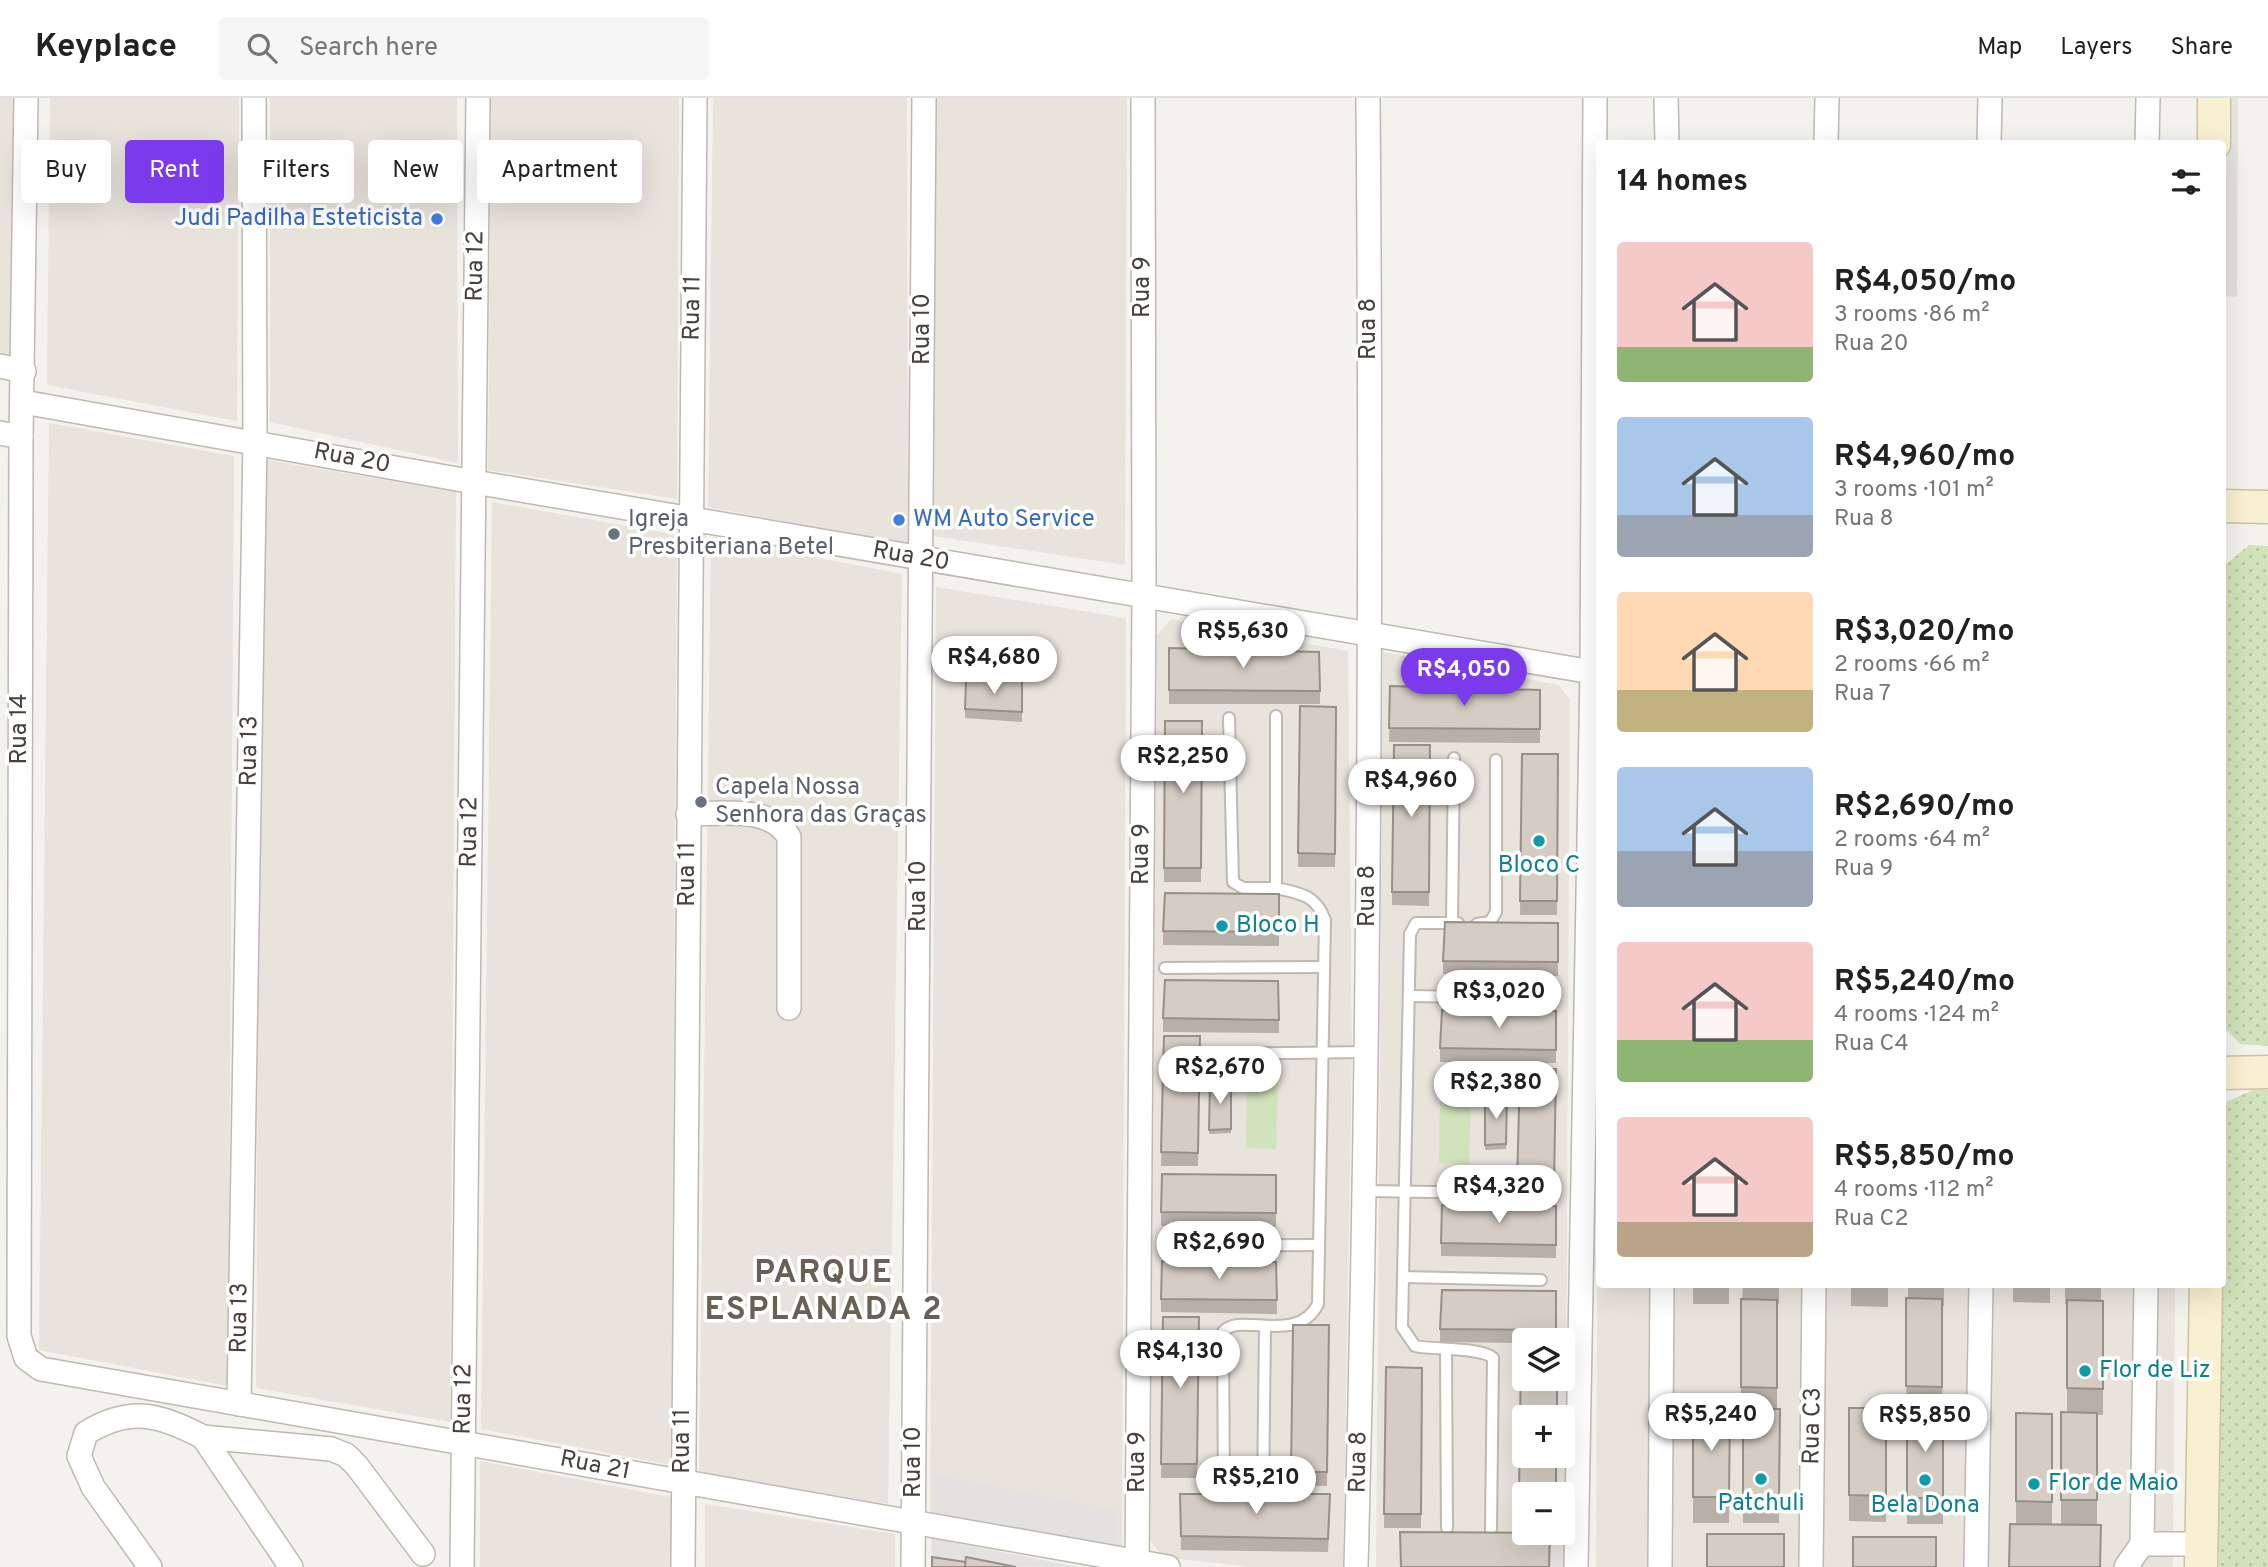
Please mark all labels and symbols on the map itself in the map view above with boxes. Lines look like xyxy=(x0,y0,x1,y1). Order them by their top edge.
place label: Judi Padilha Esteticista xyxy=(174,204,423,234)
marker: Judi Padilha Esteticista xyxy=(429,211,445,227)
street label: Rua 12 xyxy=(460,230,492,302)
street label: Rua 9 xyxy=(1128,256,1158,318)
street label: Rua 11 xyxy=(677,275,709,341)
street label: Rua 10 xyxy=(908,293,938,365)
street label: Rua 8 xyxy=(1354,298,1384,360)
street label: Rua 20 xyxy=(311,437,393,481)
place label: Igreja Presbiteriana Betel xyxy=(628,505,834,563)
place label: WM Auto Service xyxy=(913,505,1095,535)
marker: WM Auto Service xyxy=(891,512,907,528)
marker: Igreja Presbiteriana Betel xyxy=(606,526,622,542)
street label: Rua 20 xyxy=(870,535,952,579)
pin: R$5,630 xyxy=(1178,610,1308,670)
pin: R$4,680 xyxy=(929,636,1059,696)
pin: R$4,050 xyxy=(1399,648,1529,708)
street label: Rua 14 xyxy=(5,694,35,764)
street label: Rua 13 xyxy=(234,715,266,787)
pin: R$2,250 xyxy=(1118,736,1248,795)
pin: R$4,960 xyxy=(1346,760,1476,819)
place label: Capela Nossa Senhora das Graças xyxy=(715,773,927,831)
marker: Capela Nossa Senhora das Graças xyxy=(693,794,709,810)
street label: Rua 12 xyxy=(454,796,486,868)
street label: Rua 9 xyxy=(1127,823,1157,885)
marker: Bloco C xyxy=(1531,833,1547,849)
street label: Rua 11 xyxy=(673,841,703,907)
place label: Bloco C xyxy=(1498,851,1580,881)
street label: Rua 10 xyxy=(904,860,934,932)
street label: Rua 8 xyxy=(1353,865,1383,927)
place label: Bloco H xyxy=(1236,911,1320,941)
marker: Bloco H xyxy=(1214,918,1230,934)
pin: R$3,020 xyxy=(1434,970,1564,1030)
pin: R$2,670 xyxy=(1155,1046,1285,1106)
pin: R$2,380 xyxy=(1431,1062,1561,1121)
pin: R$4,320 xyxy=(1434,1166,1564,1225)
pin: R$2,690 xyxy=(1154,1222,1284,1281)
district label: PARQUE ESPLANADA 2 xyxy=(704,1254,944,1331)
street label: Rua 13 xyxy=(224,1282,256,1354)
pin: R$4,130 xyxy=(1115,1330,1245,1390)
place label: Flor de Liz xyxy=(2099,1356,2211,1386)
street label: Rua 12 xyxy=(448,1363,480,1435)
marker: Flor de Liz xyxy=(2077,1363,2093,1379)
street label: Rua C3 xyxy=(1797,1387,1829,1465)
pin: R$5,240 xyxy=(1646,1394,1776,1453)
pin: R$5,850 xyxy=(1860,1394,1990,1454)
street label: Rua 11 xyxy=(668,1408,698,1474)
street label: Rua 10 xyxy=(899,1426,929,1498)
street label: Rua 9 xyxy=(1123,1431,1153,1493)
street label: Rua 8 xyxy=(1343,1431,1375,1493)
street label: Rua 21 xyxy=(557,1444,633,1488)
pin: R$5,210 xyxy=(1191,1456,1321,1516)
place label: Flor de Maio xyxy=(2048,1469,2179,1499)
marker: Patchuli xyxy=(1753,1471,1769,1487)
marker: Bela Dona xyxy=(1917,1472,1933,1488)
marker: Flor de Maio xyxy=(2026,1476,2042,1492)
place label: Patchuli xyxy=(1717,1489,1805,1519)
place label: Bela Dona xyxy=(1870,1491,1980,1521)

